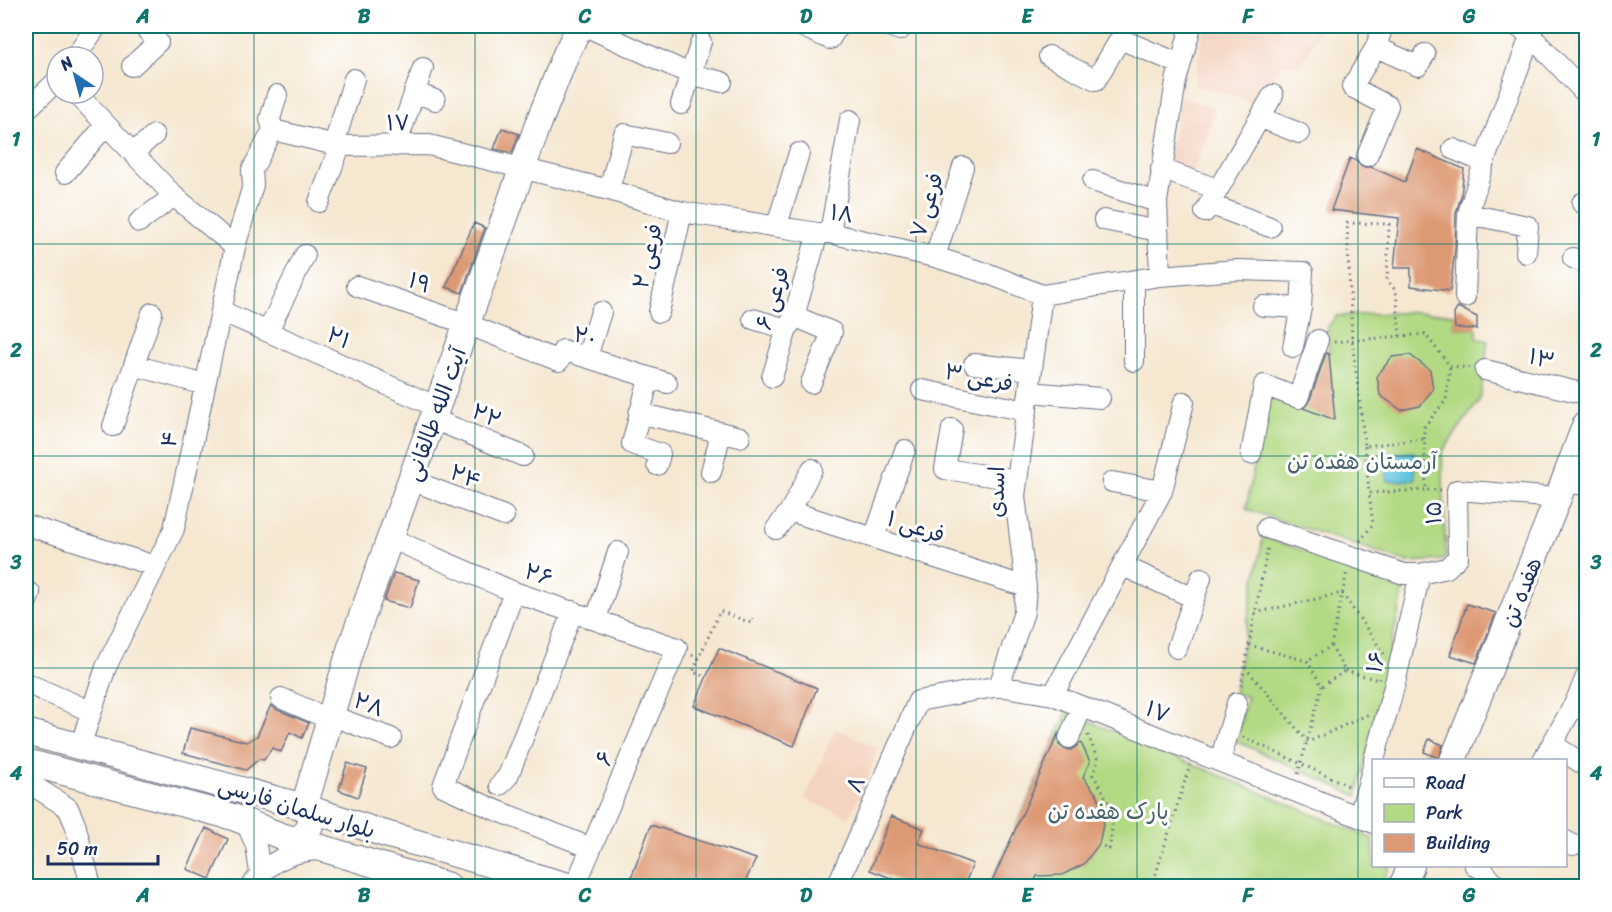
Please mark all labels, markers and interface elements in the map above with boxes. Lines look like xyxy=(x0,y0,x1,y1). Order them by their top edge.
text: A xyxy=(135,0,150,34)
text: B xyxy=(358,0,371,34)
text: C xyxy=(578,0,592,34)
text: D xyxy=(800,0,813,34)
text: E xyxy=(1021,0,1034,34)
text: F xyxy=(1242,0,1255,34)
text: G xyxy=(1462,0,1476,34)
north arrow xyxy=(45,45,105,105)
text: N xyxy=(53,48,80,79)
street label: ۱۷ xyxy=(386,103,410,142)
text: 1 xyxy=(12,122,21,157)
text: 1 xyxy=(1592,122,1601,157)
street label: فرعی ۷ xyxy=(898,168,955,243)
street label: ۱۸ xyxy=(827,192,857,235)
street label: فرعی ۲ xyxy=(621,220,674,293)
street label: ۱۹ xyxy=(403,260,437,304)
street label: فرعی ۶ xyxy=(744,261,801,335)
street label: ۲۱ xyxy=(320,315,357,360)
street label: ۲۰ xyxy=(571,315,599,356)
text: 2 xyxy=(9,333,22,368)
text: 2 xyxy=(1589,333,1602,368)
street label: ۱۳ xyxy=(1525,337,1559,380)
street label: آیت الله طالقانی xyxy=(393,340,478,487)
street label: فرعی ۳ xyxy=(941,352,1017,403)
street label: ۲۲ xyxy=(466,392,508,439)
street label: ۴ xyxy=(149,427,190,451)
park label: آرمستان هفده تن xyxy=(1287,442,1439,481)
street label: ۲۴ xyxy=(444,453,487,500)
street label: اسدی xyxy=(977,466,1016,518)
street label: فرعی ۱ xyxy=(882,499,950,554)
street label: ۱۵ xyxy=(1414,501,1453,525)
text: 3 xyxy=(10,545,22,580)
text: 3 xyxy=(1590,545,1602,580)
street label: هفده تن xyxy=(1490,551,1553,633)
street label: ۲۶ xyxy=(519,552,558,597)
street label: ۱۶ xyxy=(1354,647,1397,677)
street label: ۲۸ xyxy=(348,681,390,728)
street label: ۱۷ xyxy=(1140,689,1176,734)
street label: ۶ xyxy=(584,744,625,772)
text: 4 xyxy=(9,756,23,791)
text: 4 xyxy=(1589,756,1603,791)
legend xyxy=(1372,759,1567,867)
street label: بلوار سلمان فارسی xyxy=(213,765,380,850)
text: Road xyxy=(1426,767,1466,799)
street label: ۸ xyxy=(835,769,876,799)
park label: پارک هفده تن xyxy=(1047,792,1169,831)
text: Park xyxy=(1426,797,1463,829)
text: Building xyxy=(1426,827,1490,859)
scale bar xyxy=(48,828,158,866)
text: 50 m xyxy=(57,833,98,865)
text: A xyxy=(135,878,150,912)
text: B xyxy=(358,878,371,912)
text: C xyxy=(578,878,592,912)
text: D xyxy=(800,878,813,912)
text: E xyxy=(1021,878,1034,912)
text: F xyxy=(1242,878,1255,912)
text: G xyxy=(1462,878,1476,912)

